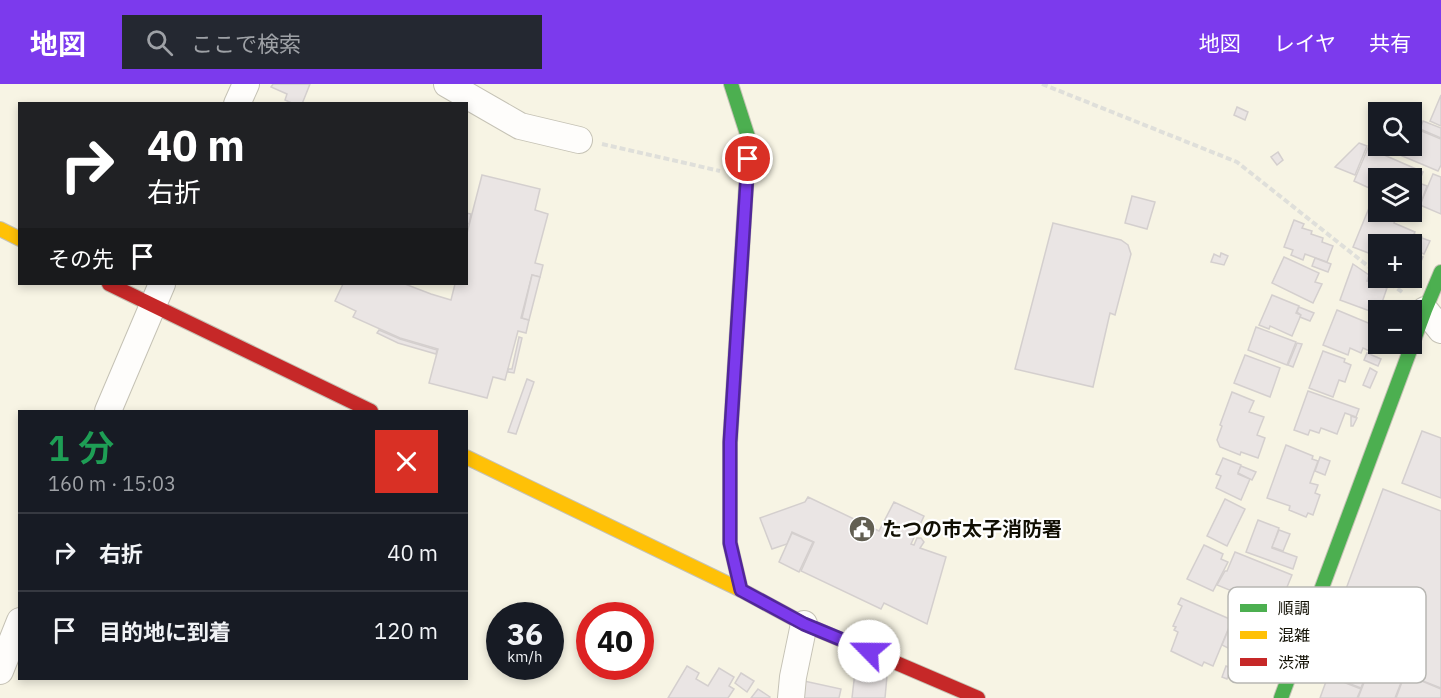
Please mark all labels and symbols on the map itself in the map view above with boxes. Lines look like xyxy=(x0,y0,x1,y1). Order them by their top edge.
pin xyxy=(722,133,773,184)
public building icon: たつの市太子消防署 xyxy=(847,514,877,544)
place label: たつの市太子消防署 xyxy=(882,515,1062,542)
legend xyxy=(1228,587,1426,683)
text: 順調 xyxy=(1278,598,1310,618)
speed limit sign: 40 xyxy=(576,602,654,680)
position arrow xyxy=(837,619,901,683)
text: 混雑 xyxy=(1278,625,1310,645)
text: 渋滞 xyxy=(1278,652,1310,672)

